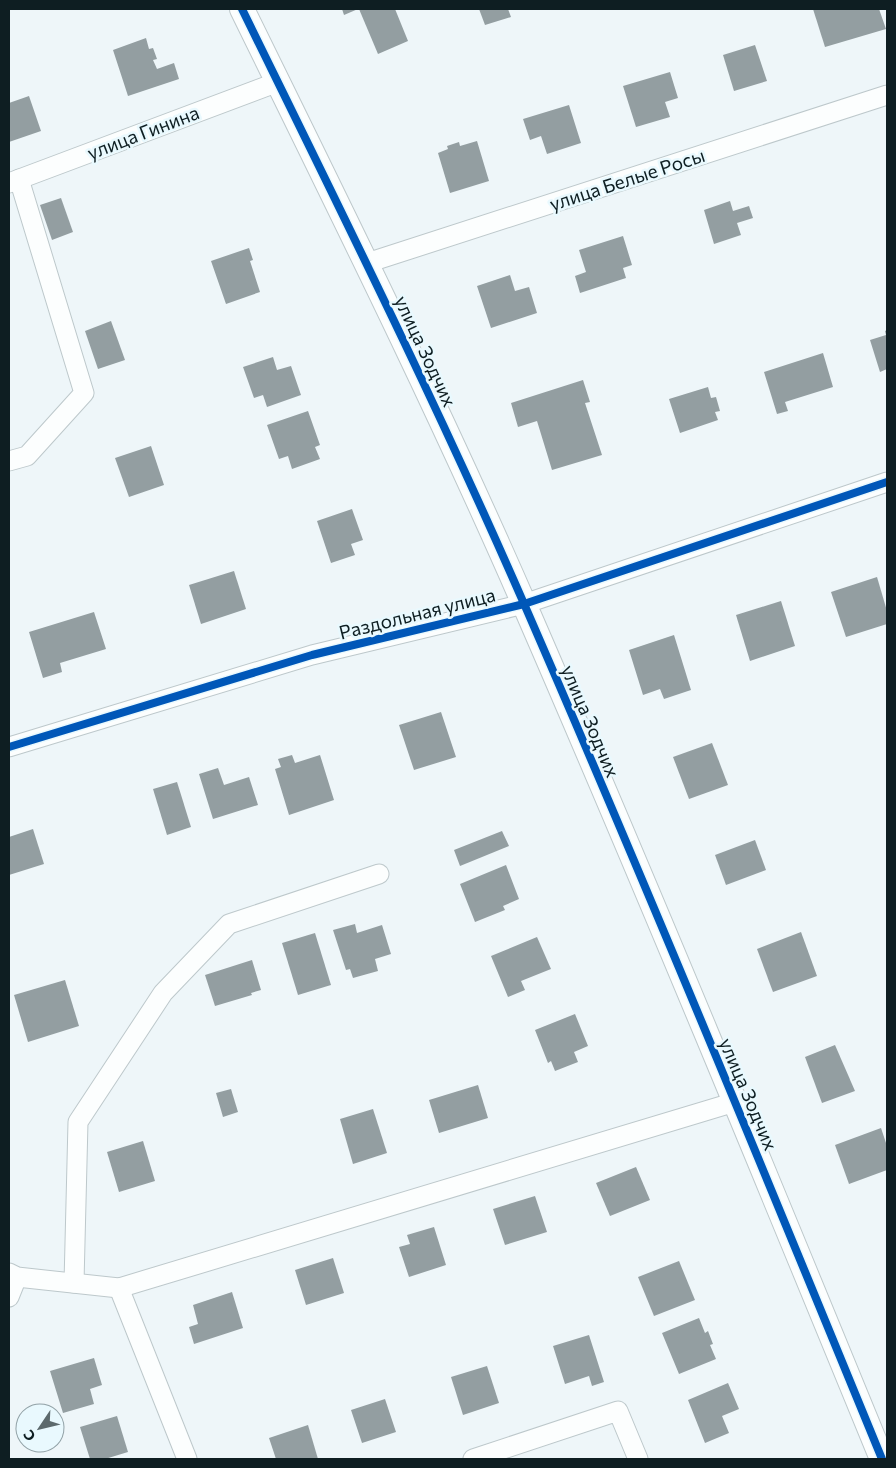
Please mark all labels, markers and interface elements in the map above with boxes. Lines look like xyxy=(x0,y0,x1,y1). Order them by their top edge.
street label: улица Гинина xyxy=(84,100,202,164)
street label: улица Белые Росы xyxy=(546,143,708,215)
street label: улица Зодчих xyxy=(390,292,462,410)
street label: Раздольная улица xyxy=(336,582,498,644)
street label: улица Зодчих xyxy=(557,661,625,781)
street label: улица Зодчих xyxy=(715,1034,783,1154)
north arrow xyxy=(15,1403,65,1453)
text: С xyxy=(19,1427,39,1445)

